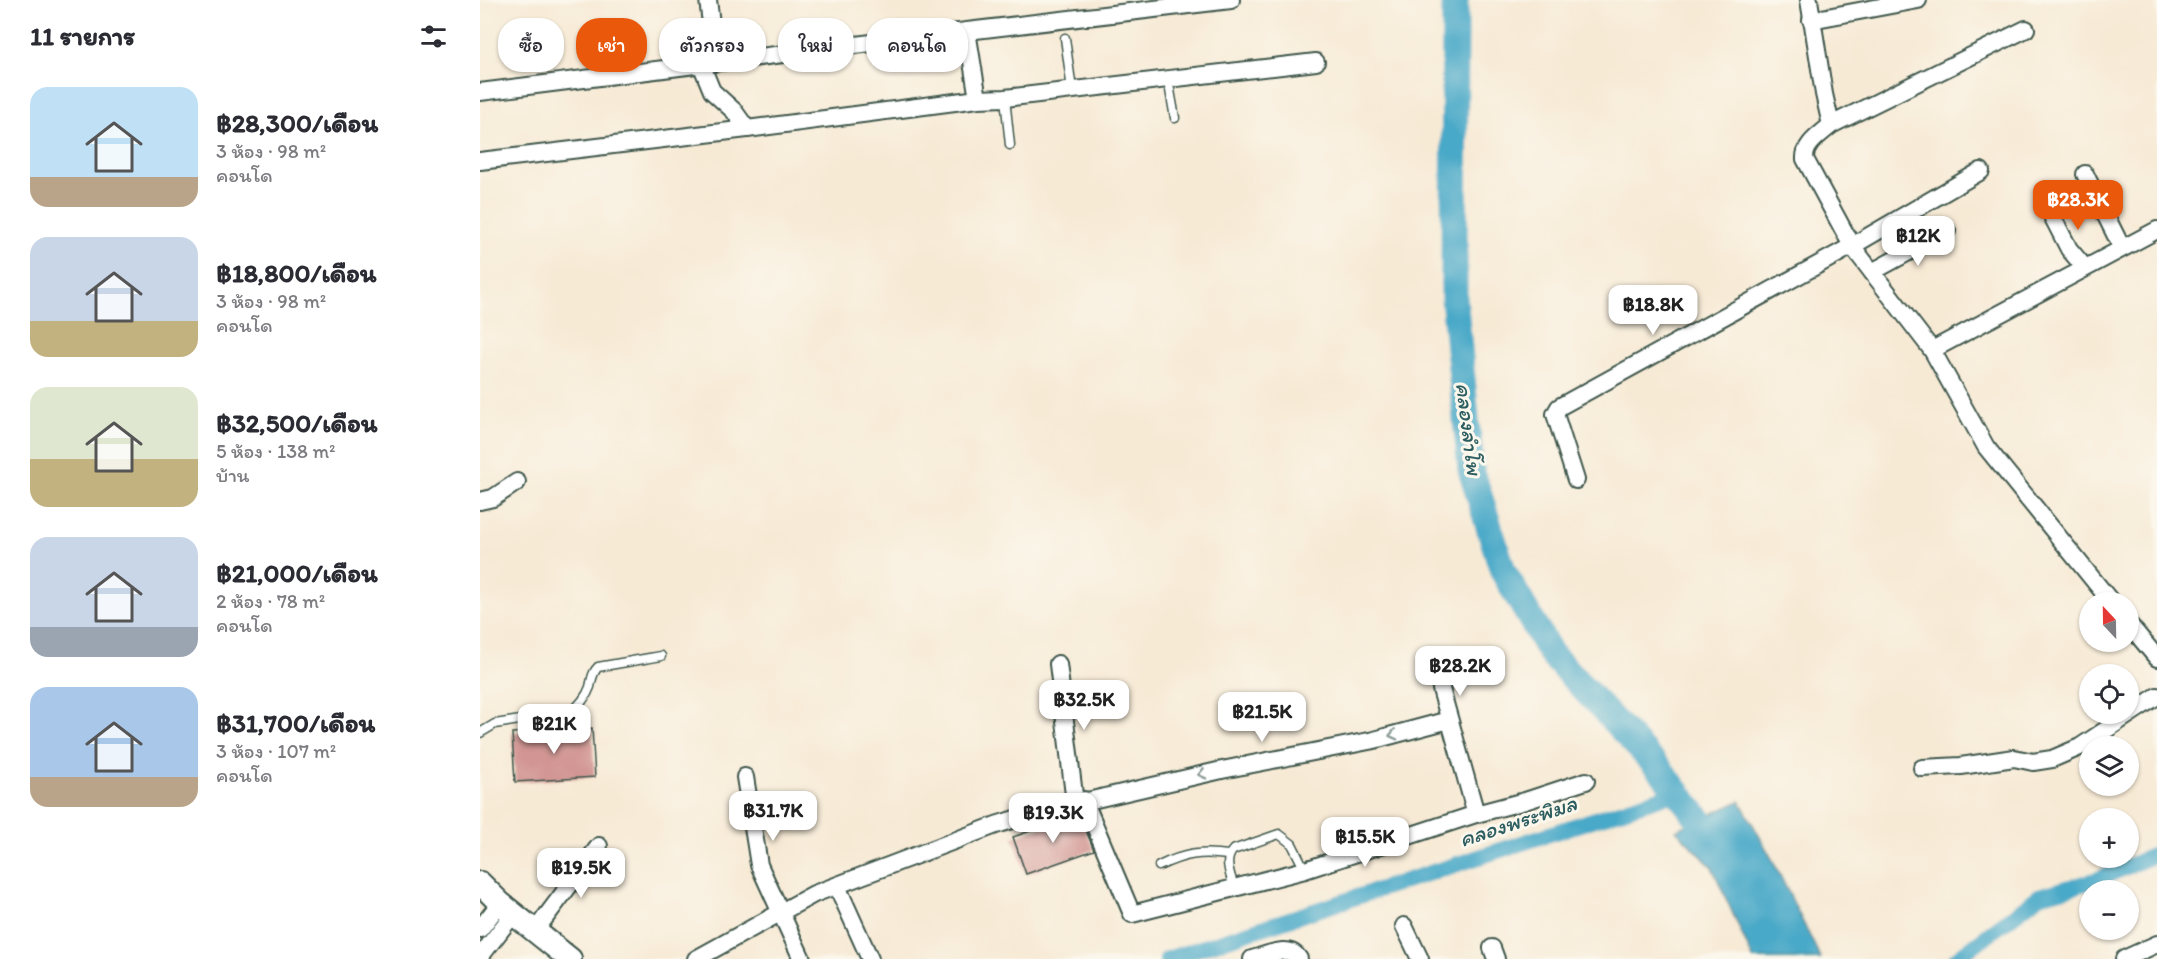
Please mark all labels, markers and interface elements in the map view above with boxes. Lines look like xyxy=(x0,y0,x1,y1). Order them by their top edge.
chip: ซื้อ xyxy=(498,18,564,72)
chip: เช่า xyxy=(576,18,647,72)
chip: ตัวกรอง xyxy=(659,18,766,72)
chip: ใหม่ xyxy=(778,18,854,72)
chip: คอนโด xyxy=(866,18,968,72)
text: 11 รายการ xyxy=(30,20,135,52)
icon: filters xyxy=(417,20,450,53)
text: ฿28,300/เดือน xyxy=(216,107,378,139)
icon: home xyxy=(78,111,150,183)
text: 3 ห้อง · 98 m² xyxy=(216,139,326,163)
text: คอนโด xyxy=(216,163,273,187)
pin: ฿28.3K xyxy=(2029,180,2127,231)
text: ฿28.3K xyxy=(2047,187,2109,211)
pin: ฿12K xyxy=(1882,216,1954,267)
text: ฿12K xyxy=(1896,223,1940,247)
text: ฿18,800/เดือน xyxy=(216,257,377,289)
icon: home xyxy=(78,261,150,333)
pin: ฿18.8K xyxy=(1604,285,1702,336)
text: 3 ห้อง · 98 m² xyxy=(216,289,326,313)
text: ฿18.8K xyxy=(1623,292,1683,316)
text: คอนโด xyxy=(216,313,273,337)
water label: คลองลำโพ xyxy=(1450,381,1488,478)
text: ฿32,500/เดือน xyxy=(216,407,377,439)
icon: home xyxy=(78,411,150,483)
text: 5 ห้อง · 138 m² xyxy=(216,439,336,463)
text: บ้าน xyxy=(216,463,249,487)
text: ฿21,000/เดือน xyxy=(216,557,378,589)
icon: home xyxy=(78,561,150,633)
text: 2 ห้อง · 78 m² xyxy=(216,589,325,613)
north arrow xyxy=(2079,592,2139,652)
map controls xyxy=(2079,592,2139,940)
text: คอนโด xyxy=(216,613,273,637)
pin: ฿28.2K xyxy=(1411,646,1509,697)
text: ฿28.2K xyxy=(1429,653,1491,677)
button: locate xyxy=(2079,664,2139,724)
pin: ฿32.5K xyxy=(1035,680,1133,731)
text: ฿32.5K xyxy=(1053,687,1115,711)
pin: ฿21.5K xyxy=(1213,692,1311,743)
text: ฿21.5K xyxy=(1232,699,1292,723)
pin: ฿21K xyxy=(518,704,590,755)
text: ฿31,700/เดือน xyxy=(216,707,375,739)
icon: home xyxy=(78,711,150,783)
text: ฿21K xyxy=(532,711,576,735)
one-way arrow xyxy=(1388,728,1398,741)
button: layers xyxy=(2079,736,2139,796)
text: 3 ห้อง · 107 m² xyxy=(216,739,336,763)
text: คอนโด xyxy=(216,763,273,787)
one-way arrow xyxy=(1197,767,1207,780)
water label: คลองพระพิมล xyxy=(1456,789,1581,853)
pin: ฿31.7K xyxy=(724,791,822,842)
pin: ฿19.3K xyxy=(1004,793,1102,844)
text: ฿31.7K xyxy=(743,798,803,822)
text: ฿19.3K xyxy=(1023,800,1083,824)
button: + xyxy=(2079,808,2139,868)
pin: ฿15.5K xyxy=(1316,817,1414,868)
text: ฿15.5K xyxy=(1335,824,1395,848)
pin: ฿19.5K xyxy=(532,848,630,899)
text: ฿19.5K xyxy=(551,855,611,879)
button: − xyxy=(2079,880,2139,940)

